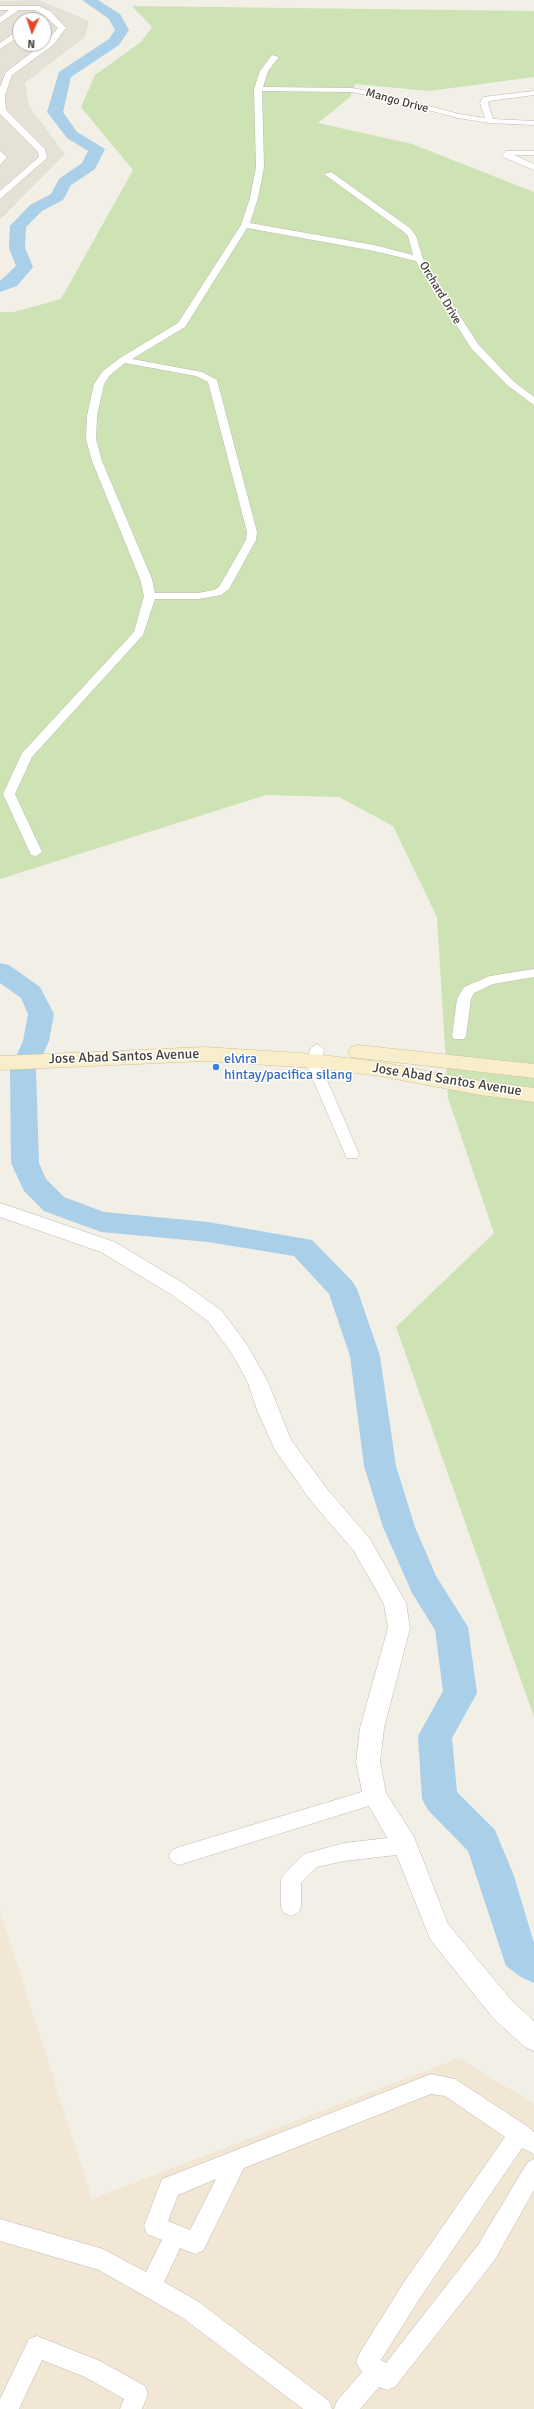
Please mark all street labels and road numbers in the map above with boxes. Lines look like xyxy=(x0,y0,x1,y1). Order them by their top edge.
street label: Mango Drive xyxy=(364,86,430,116)
street label: Orchard Drive xyxy=(416,259,464,327)
street label: Jose Abad Santos Avenue xyxy=(48,1046,200,1068)
street label: Jose Abad Santos Avenue xyxy=(371,1060,523,1100)

